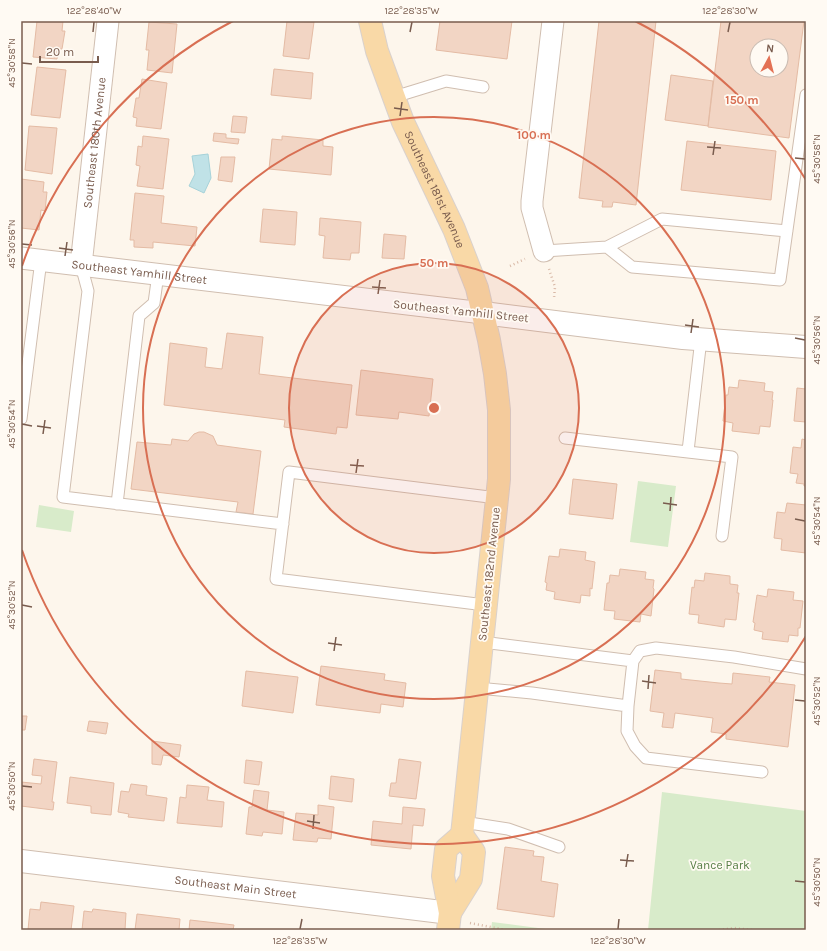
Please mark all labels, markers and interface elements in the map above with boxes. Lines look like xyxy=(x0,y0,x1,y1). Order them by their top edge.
text: 122°28'40"W xyxy=(66,5,122,17)
text: 122°28'35"W xyxy=(384,5,440,17)
text: 122°28'30"W xyxy=(702,5,758,17)
text: 45°30'58"N xyxy=(6,38,18,88)
scale bar xyxy=(40,38,98,64)
north arrow xyxy=(749,38,789,78)
text: N xyxy=(765,42,775,56)
text: 20 m xyxy=(46,45,74,59)
street label: Southeast 180th Avenue xyxy=(80,76,109,209)
text: 150 m xyxy=(725,93,759,107)
text: 100 m xyxy=(517,128,551,142)
street label: Southeast 181st Avenue xyxy=(401,129,468,250)
text: 45°30'58"N xyxy=(811,134,823,184)
text: 45°30'56"N xyxy=(6,219,18,269)
text: 50 m xyxy=(420,256,449,270)
street label: Southeast Yamhill Street xyxy=(71,257,208,287)
street label: Southeast Yamhill Street xyxy=(393,297,530,325)
text: 45°30'56"N xyxy=(811,315,823,365)
text: 45°30'54"N xyxy=(6,400,18,448)
centre of rings xyxy=(427,401,441,415)
text: 45°30'54"N xyxy=(811,497,823,545)
street label: Southeast 182nd Avenue xyxy=(475,507,503,641)
text: 45°30'52"N xyxy=(6,580,18,630)
text: 45°30'52"N xyxy=(811,676,823,726)
text: 45°30'50"N xyxy=(6,761,18,811)
text: 45°30'50"N xyxy=(811,857,823,907)
park label: Vance Park xyxy=(690,858,750,872)
street label: Southeast Main Street xyxy=(174,873,298,901)
text: 122°28'35"W xyxy=(272,935,328,947)
text: 122°28'30"W xyxy=(590,935,646,947)

